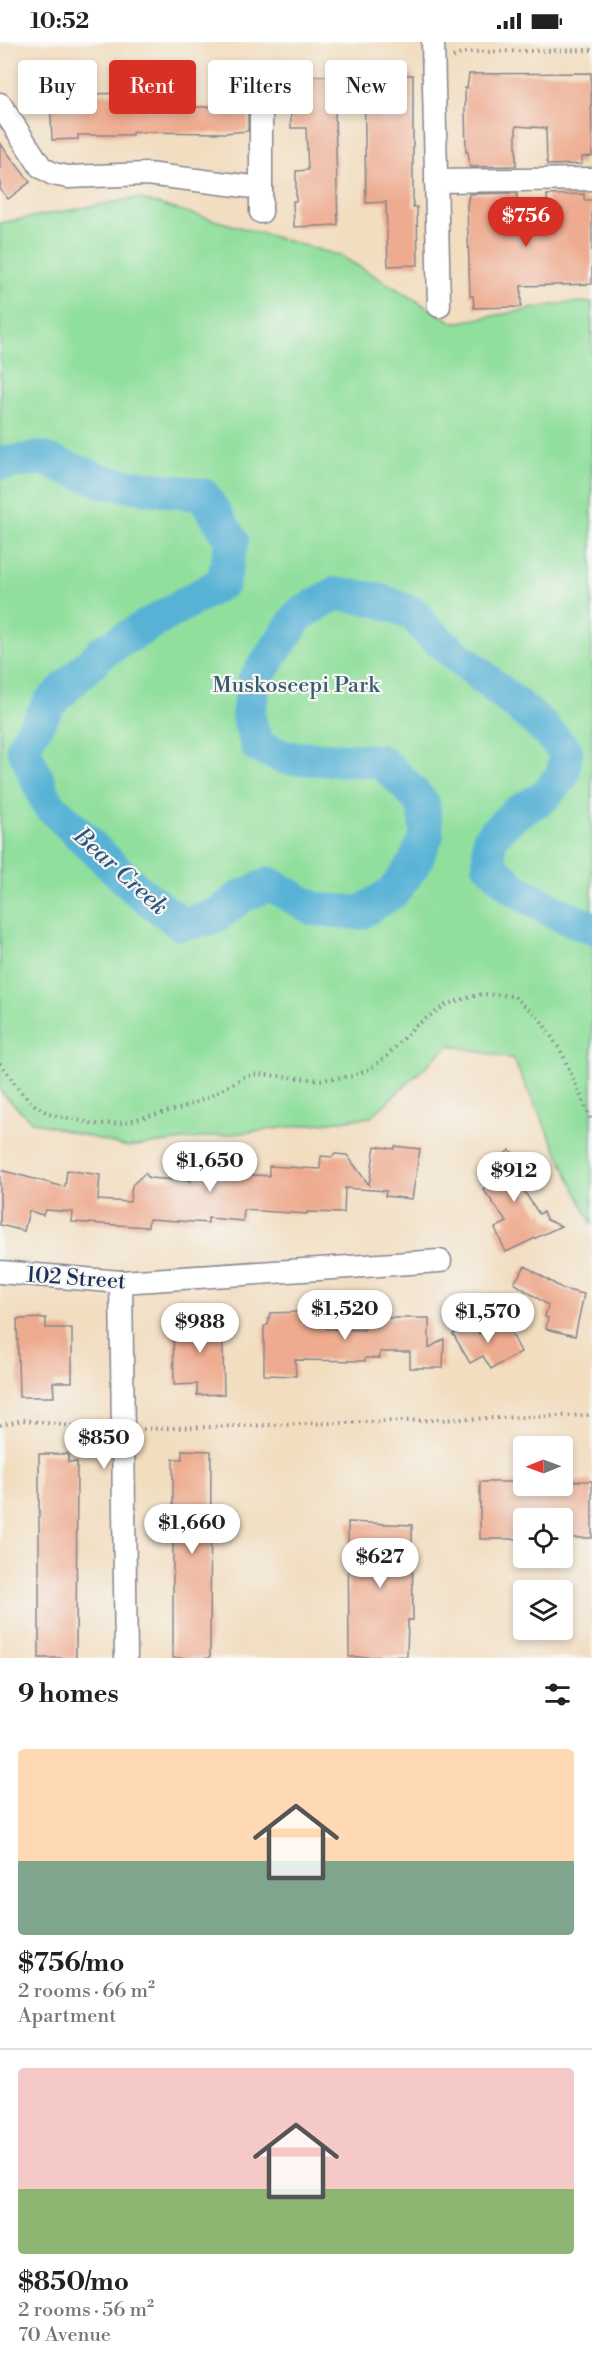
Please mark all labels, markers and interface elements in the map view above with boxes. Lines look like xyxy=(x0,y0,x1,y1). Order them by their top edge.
text: 10:52 xyxy=(30,8,89,35)
chip: Buy xyxy=(18,60,97,114)
chip: Rent xyxy=(109,60,196,114)
chip: Filters xyxy=(208,60,313,114)
chip: New xyxy=(325,60,407,114)
pin: $756 xyxy=(490,197,562,248)
text: $756 xyxy=(502,204,550,229)
park label: Muskoseepi Park xyxy=(212,672,381,699)
water label: Bear Creek xyxy=(66,821,174,922)
pin: $1,650 xyxy=(161,1142,259,1193)
text: $1,650 xyxy=(176,1149,244,1174)
pin: $912 xyxy=(478,1152,550,1203)
text: $912 xyxy=(491,1159,537,1184)
street label: 102 Street xyxy=(25,1262,127,1295)
pin: $1,520 xyxy=(296,1290,394,1341)
pin: $1,570 xyxy=(439,1293,537,1344)
text: $1,520 xyxy=(311,1297,379,1322)
text: $1,570 xyxy=(455,1300,521,1325)
pin: $988 xyxy=(164,1303,236,1354)
text: $988 xyxy=(175,1310,225,1335)
pin: $850 xyxy=(68,1419,140,1470)
text: $850 xyxy=(78,1426,130,1451)
north arrow xyxy=(513,1436,573,1496)
map controls xyxy=(513,1436,573,1640)
pin: $1,660 xyxy=(143,1504,241,1555)
button: locate xyxy=(513,1508,573,1568)
text: $1,660 xyxy=(158,1511,226,1536)
pin: $627 xyxy=(344,1538,416,1589)
text: $627 xyxy=(356,1545,404,1570)
button: layers xyxy=(513,1580,573,1640)
text: 9 homes xyxy=(18,1678,119,1710)
icon: filters xyxy=(541,1678,574,1711)
icon: home xyxy=(242,1788,350,1896)
text: $756/mo xyxy=(18,1947,125,1979)
text: 2 rooms · 66 m² xyxy=(18,1979,155,2004)
text: Apartment xyxy=(18,2004,116,2029)
icon: home xyxy=(242,2107,350,2215)
text: $850/mo xyxy=(18,2266,129,2298)
text: 2 rooms · 56 m² xyxy=(18,2298,154,2323)
text: 70 Avenue xyxy=(18,2323,111,2348)

